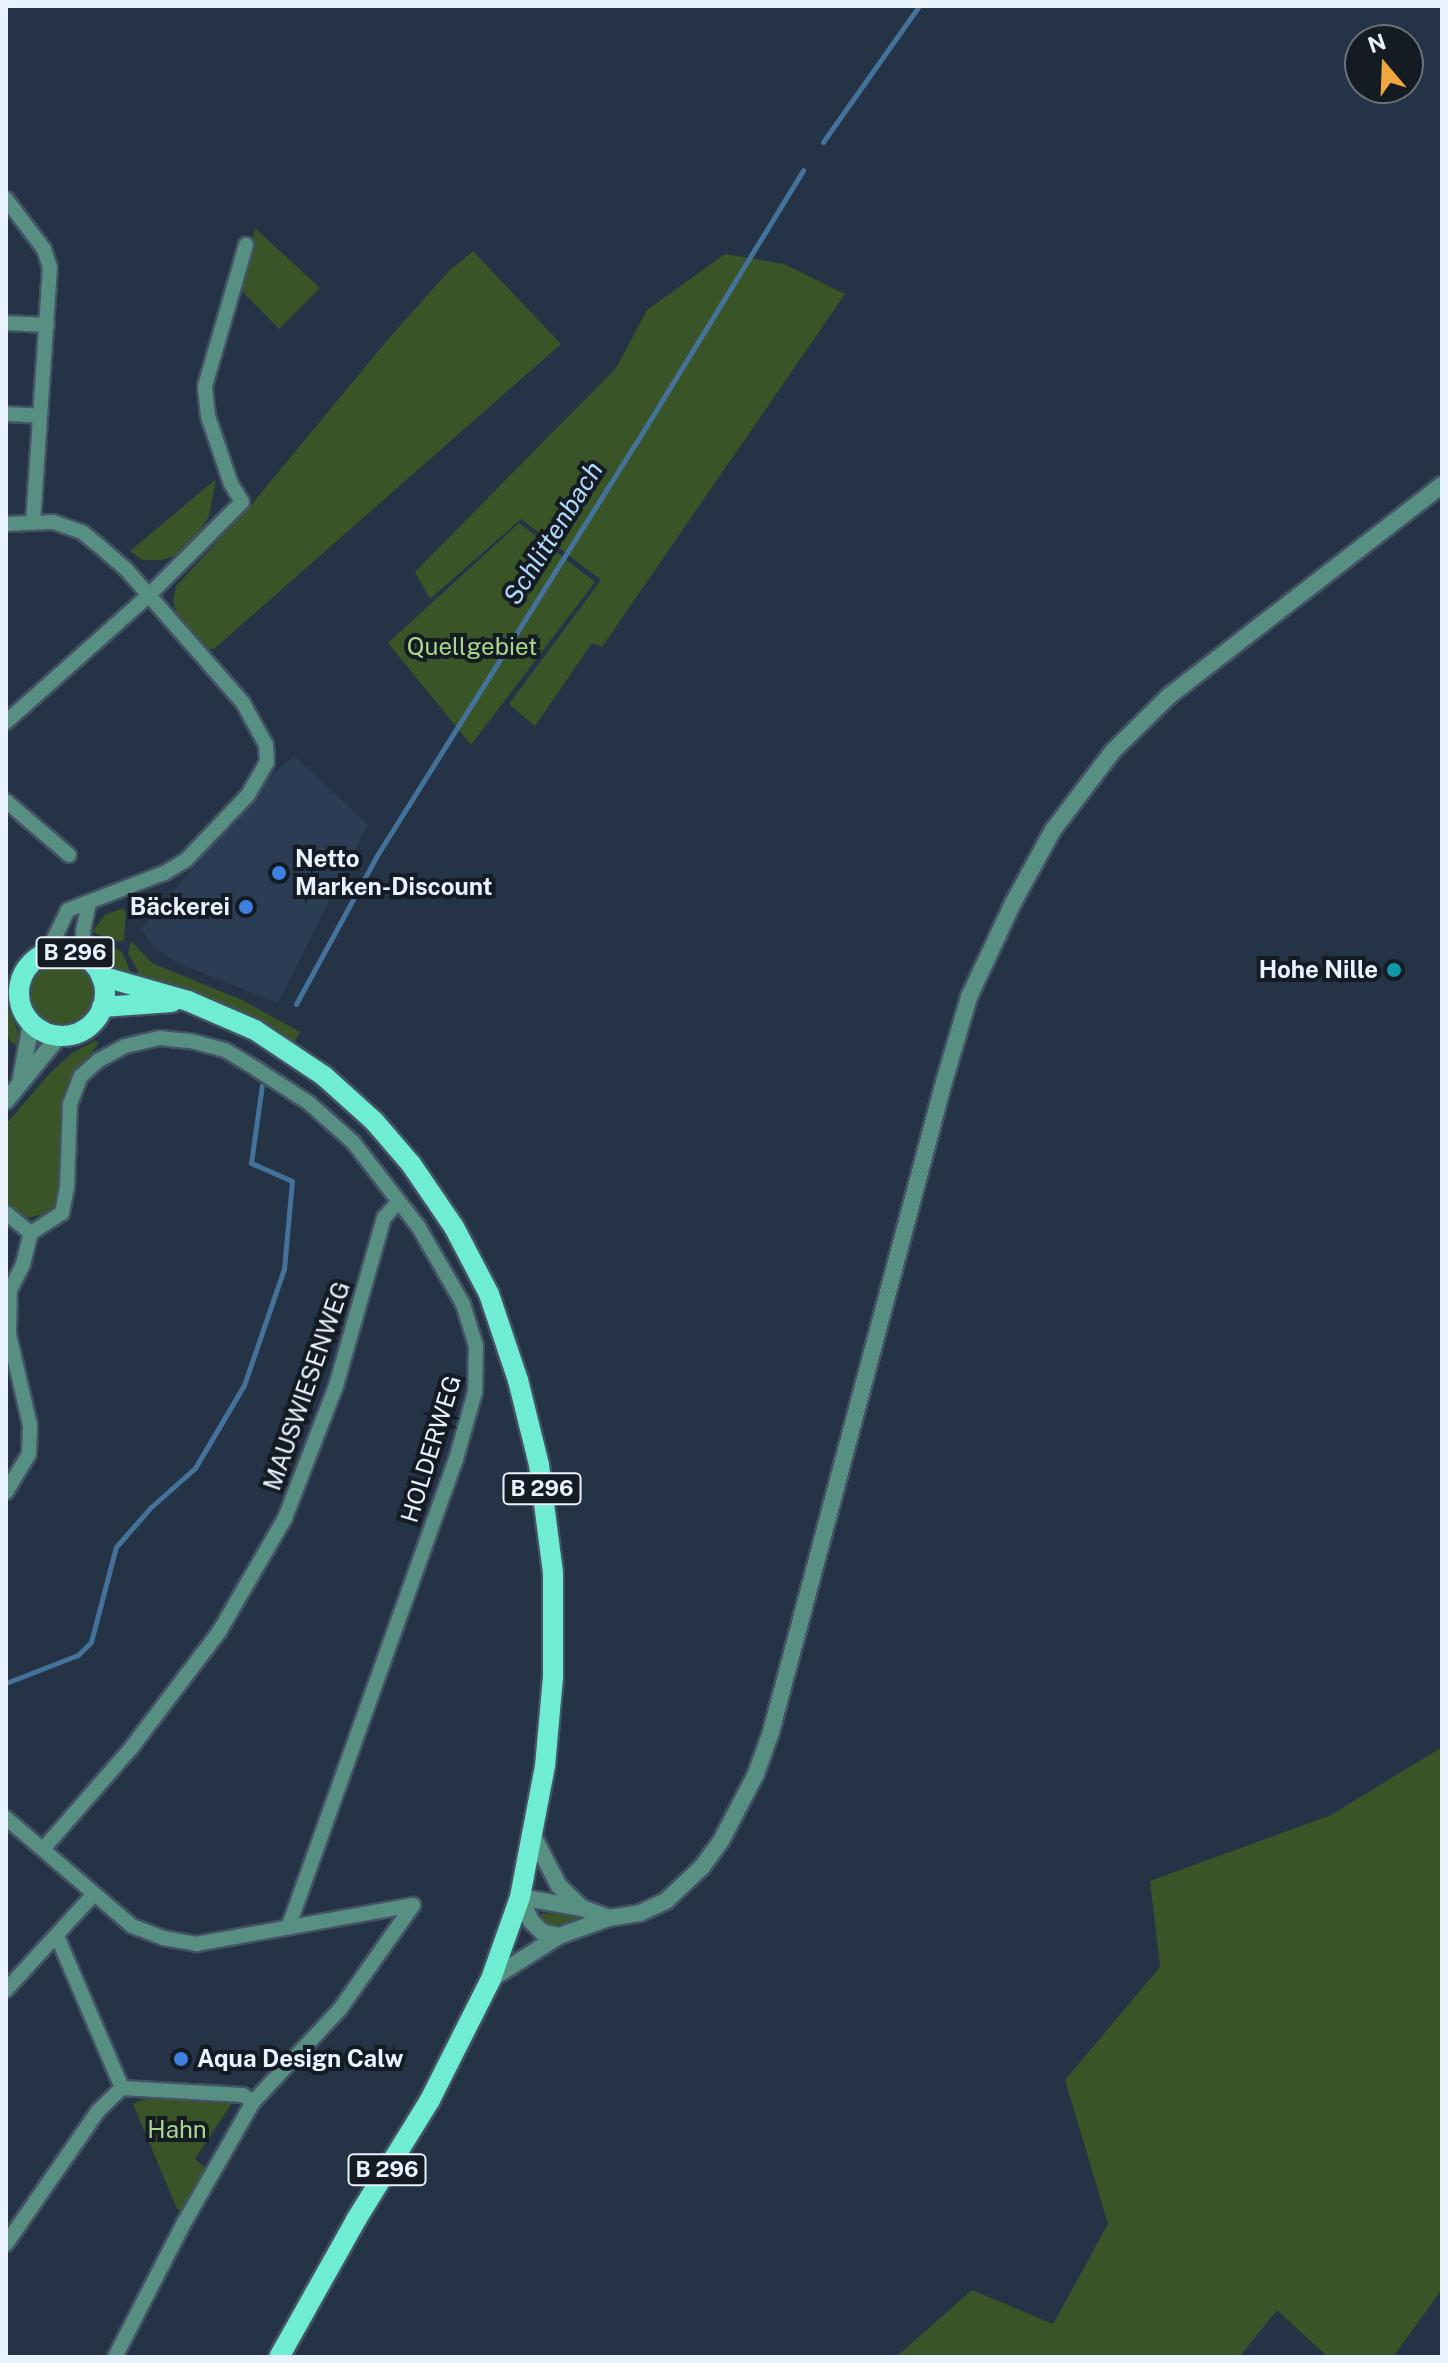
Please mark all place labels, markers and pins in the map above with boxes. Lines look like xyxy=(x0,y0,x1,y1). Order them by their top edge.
place label: Netto Marken-Discount xyxy=(295,845,493,901)
marker: Netto Marken-Discount xyxy=(270,864,288,882)
place label: Bäckerei xyxy=(130,893,230,921)
marker: Bäckerei xyxy=(237,898,255,916)
place label: Hohe Nille xyxy=(1259,956,1378,984)
marker: Hohe Nille xyxy=(1385,961,1403,979)
place label: Aqua Design Calw xyxy=(197,2045,403,2073)
marker: Aqua Design Calw xyxy=(172,2050,190,2068)

